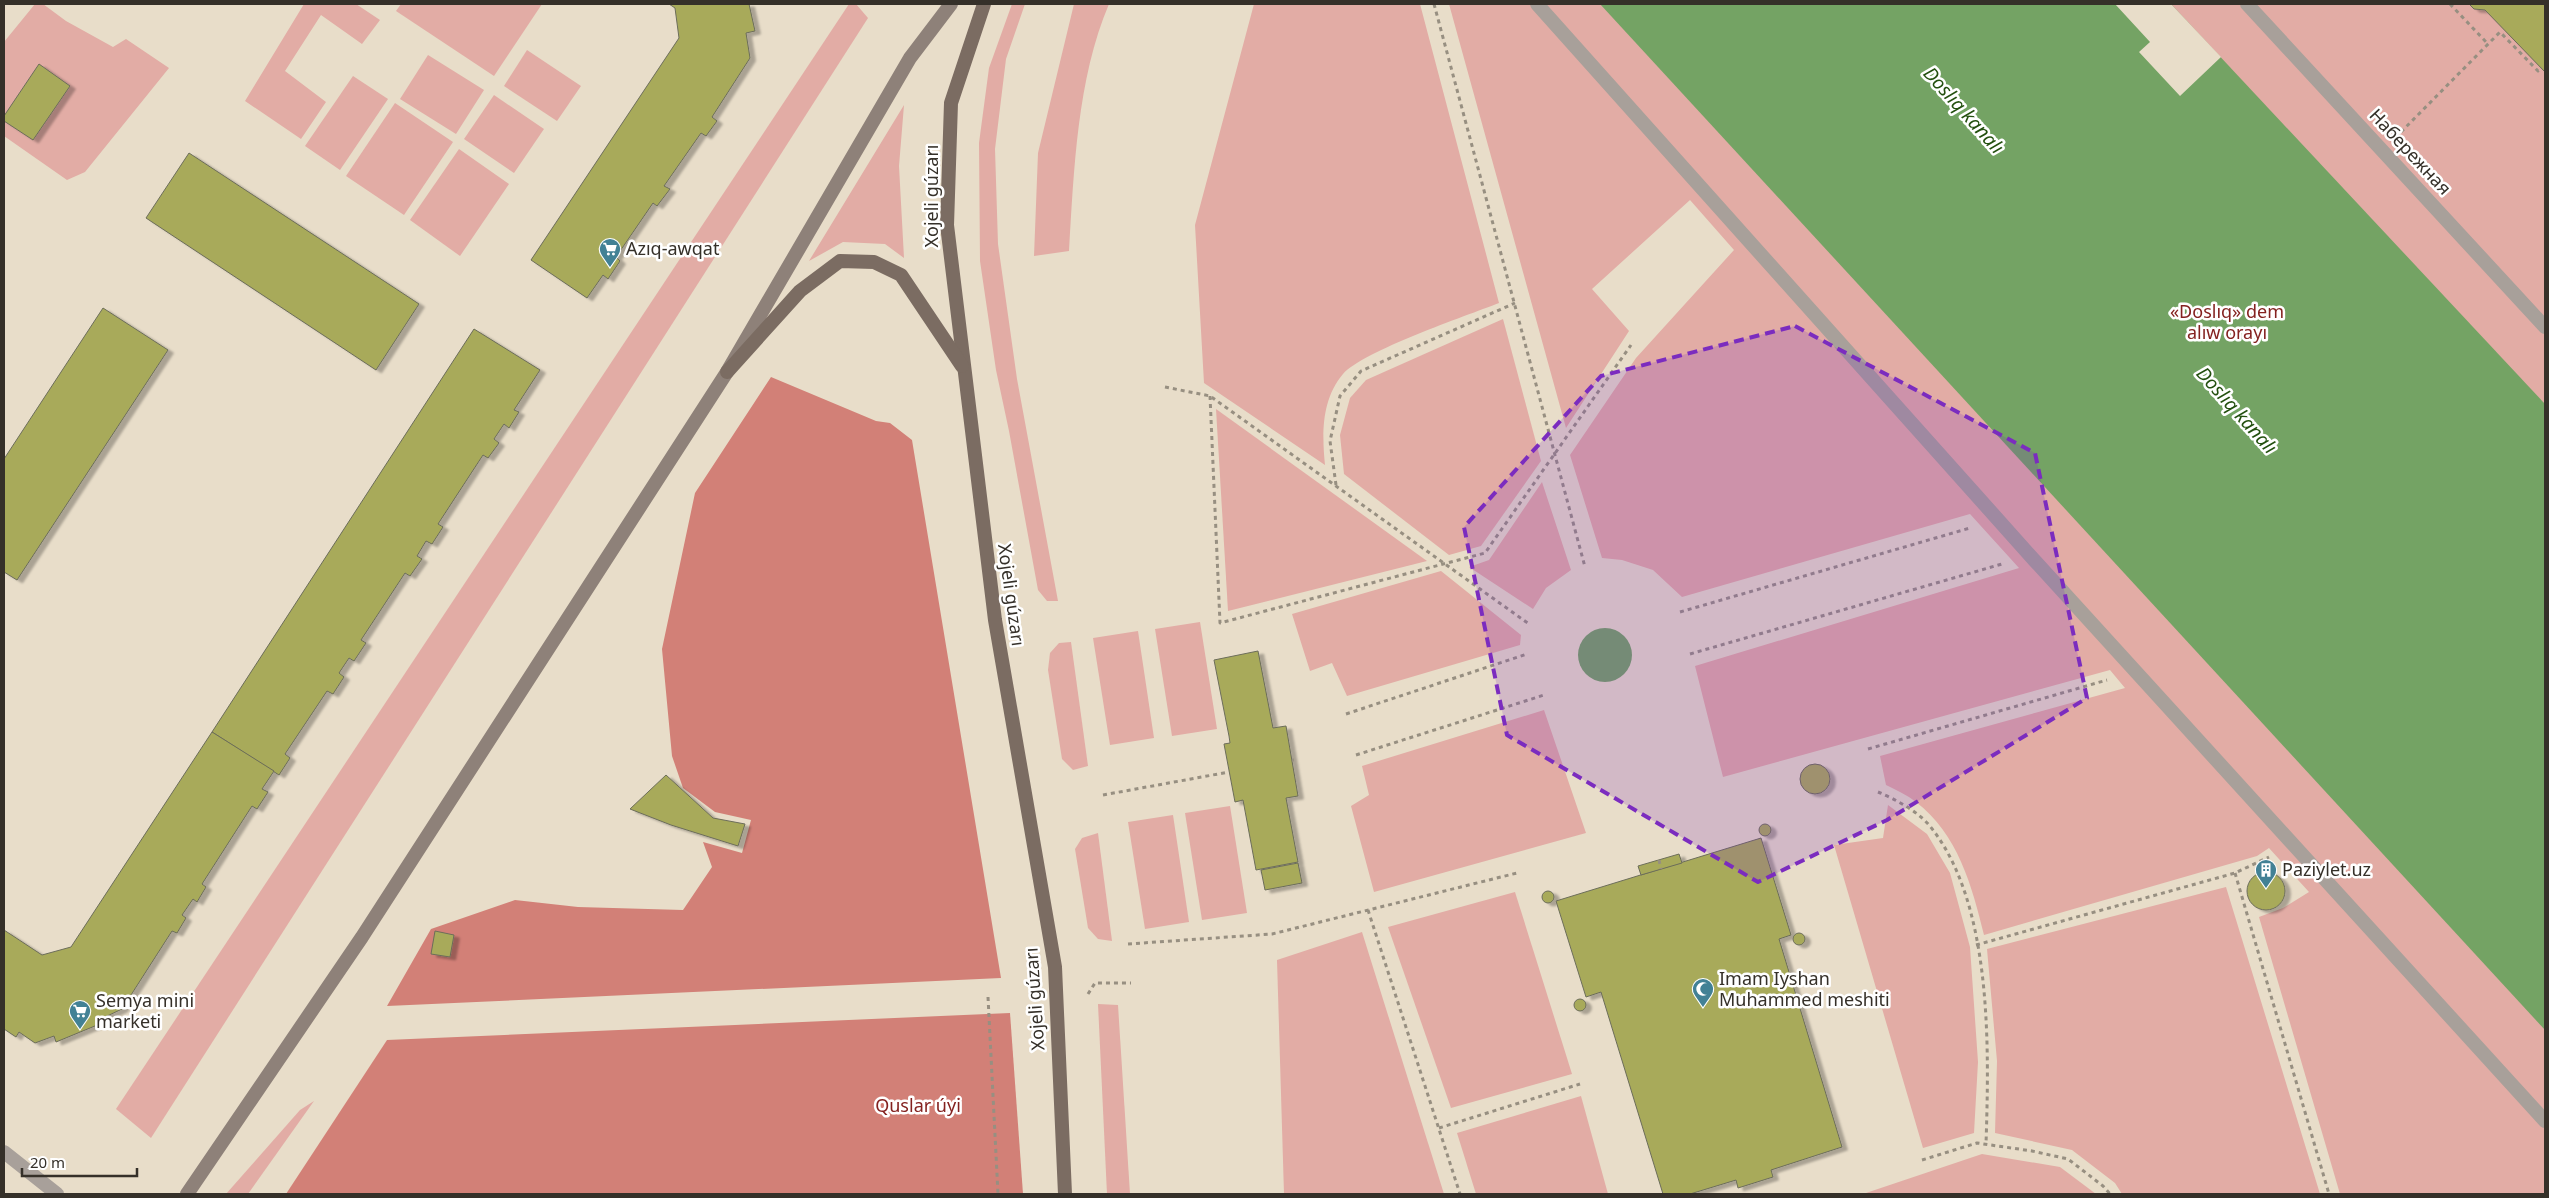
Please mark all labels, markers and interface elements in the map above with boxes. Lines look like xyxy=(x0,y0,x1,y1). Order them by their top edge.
water label: Doslıq kanalı xyxy=(1918,61,2010,159)
street label: Набережная xyxy=(2365,103,2457,200)
street label: Xojeli gúzarı xyxy=(919,144,943,248)
place label: Azıq-awqat xyxy=(626,236,720,260)
supermarket icon: Azıq-awqat xyxy=(598,237,622,268)
park label: «Doslıq» dem alıw orayı xyxy=(2170,299,2284,344)
water label: Doslıq kanalı xyxy=(2191,361,2283,459)
street label: Xojeli gúzarı xyxy=(993,542,1031,648)
place label: Paziylet.uz xyxy=(2282,857,2371,881)
building icon: Paziylet.uz xyxy=(2254,858,2278,889)
street label: Xojeli gúzarı xyxy=(1018,947,1050,1051)
place label: Imam Iyshan Muhammed meshiti xyxy=(1719,966,1890,1011)
mosque icon: Imam Iyshan Muhammed meshiti xyxy=(1691,977,1715,1008)
place label: Semya mini marketi xyxy=(96,988,194,1033)
supermarket icon: Semya mini marketi xyxy=(68,999,92,1030)
park label: Quslar úyi xyxy=(875,1093,961,1117)
scale bar xyxy=(22,1146,138,1178)
text: 20 m xyxy=(30,1152,65,1172)

